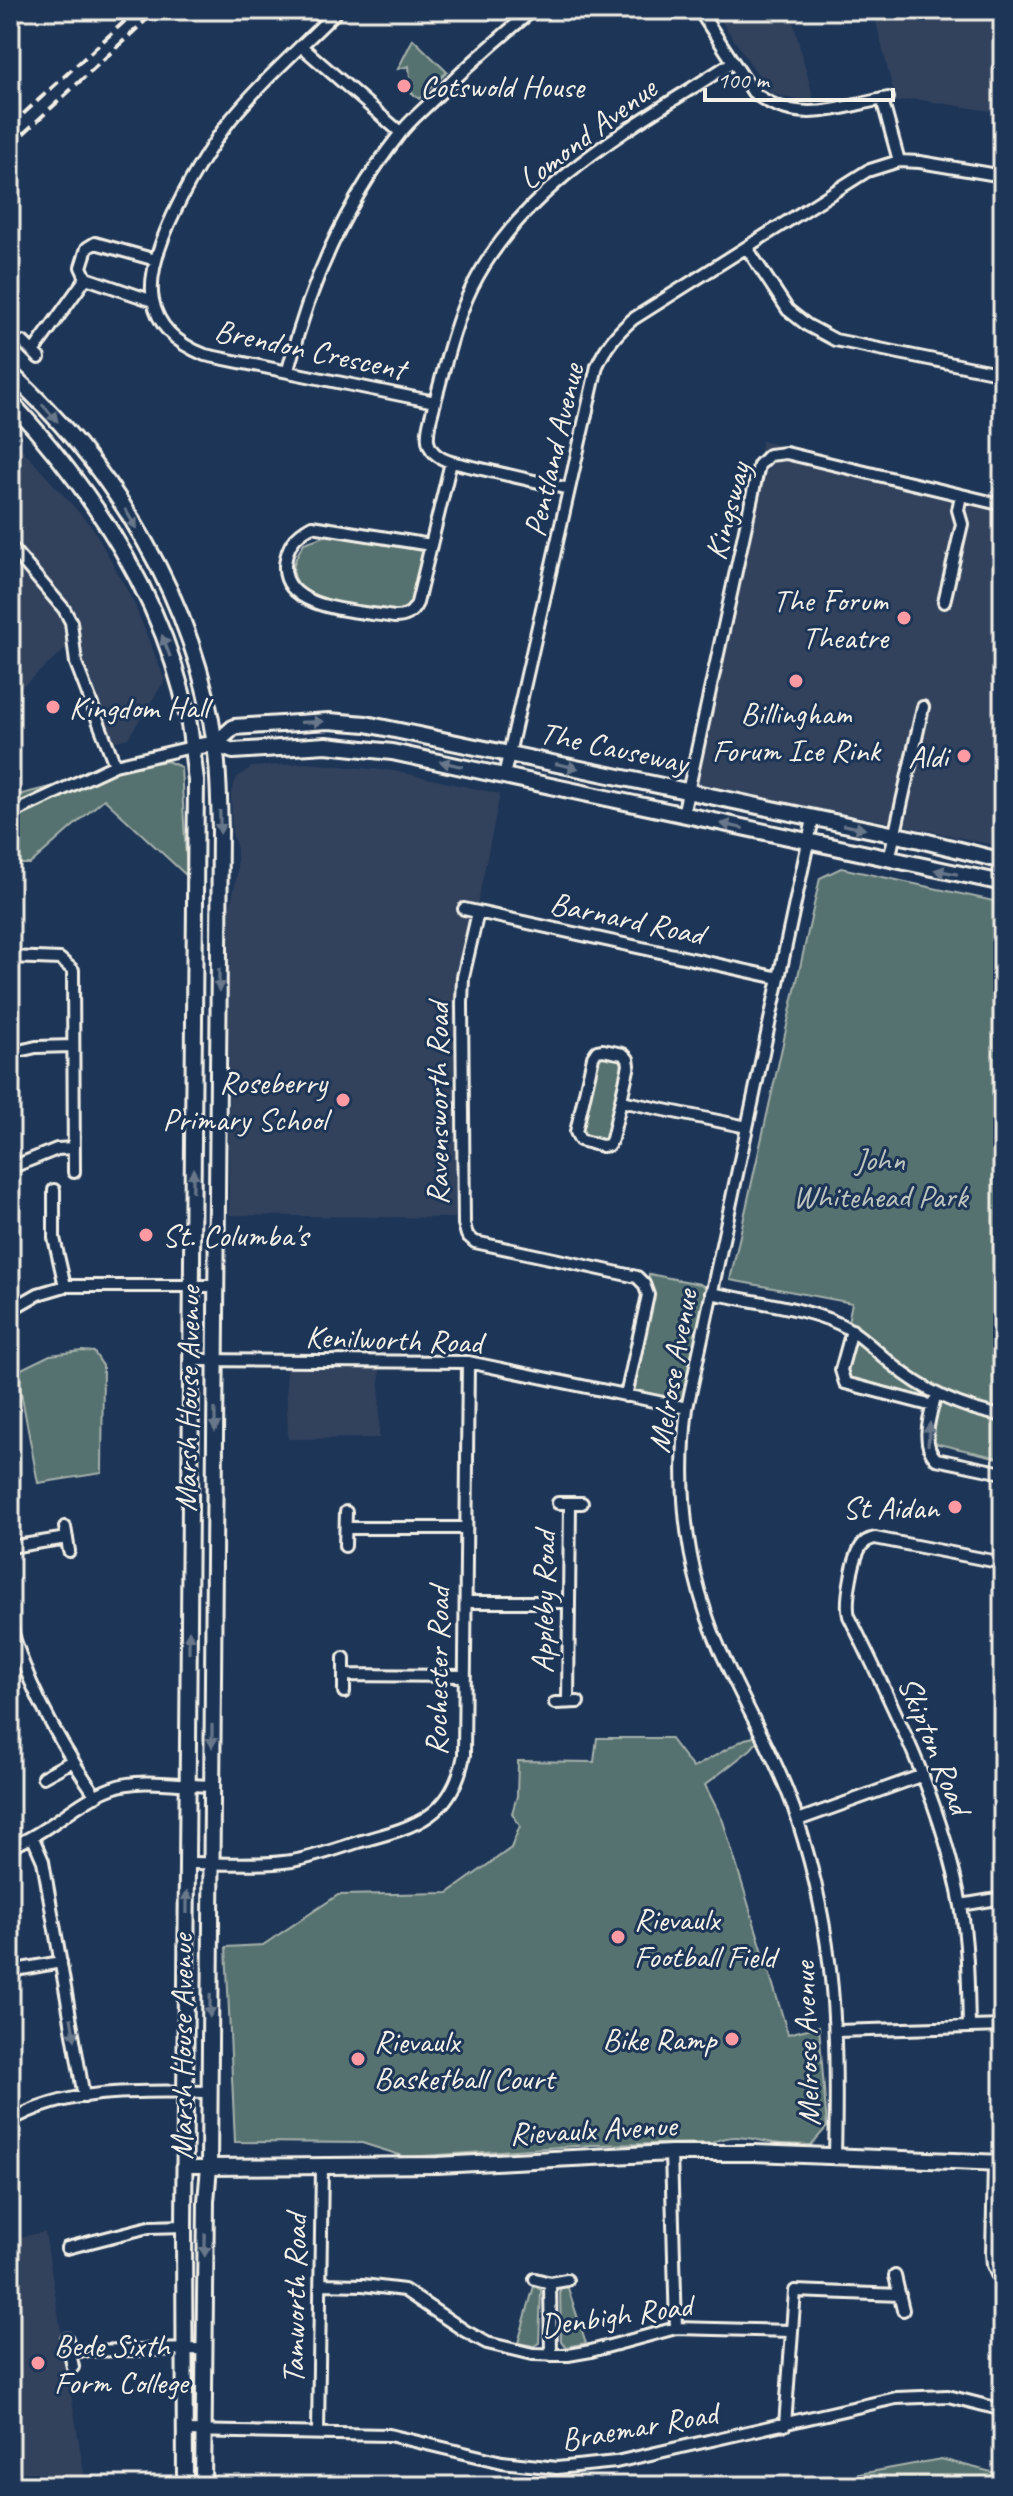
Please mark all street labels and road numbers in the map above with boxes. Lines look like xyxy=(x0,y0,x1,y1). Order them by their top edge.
street label: Lomond Avenue xyxy=(510,67,667,199)
street label: Brendon Crescent xyxy=(211,309,413,391)
street label: Pentland Avenue xyxy=(514,357,594,540)
street label: Kingsway xyxy=(695,456,761,564)
street label: The Causeway xyxy=(536,712,695,784)
street label: Barnard Road xyxy=(546,882,713,956)
street label: Ravensworth Road xyxy=(417,997,458,1205)
street label: Marsh House Avenue xyxy=(165,1283,210,1512)
street label: Melrose Avenue xyxy=(638,1284,707,1456)
street label: Kenilworth Road xyxy=(305,1316,487,1363)
street label: Appleby Road xyxy=(522,1526,565,1674)
street label: Rochester Road xyxy=(416,1582,460,1756)
street label: Skipton Road xyxy=(888,1670,983,1825)
street label: Marsh House Avenue xyxy=(161,1932,202,2160)
street label: Melrose Avenue xyxy=(783,1958,830,2127)
street label: Rievaulx Avenue xyxy=(509,2105,680,2154)
street label: Tamworth Road xyxy=(273,2209,317,2385)
street label: Denbigh Road xyxy=(538,2284,700,2346)
street label: Braemar Road xyxy=(558,2392,725,2460)

